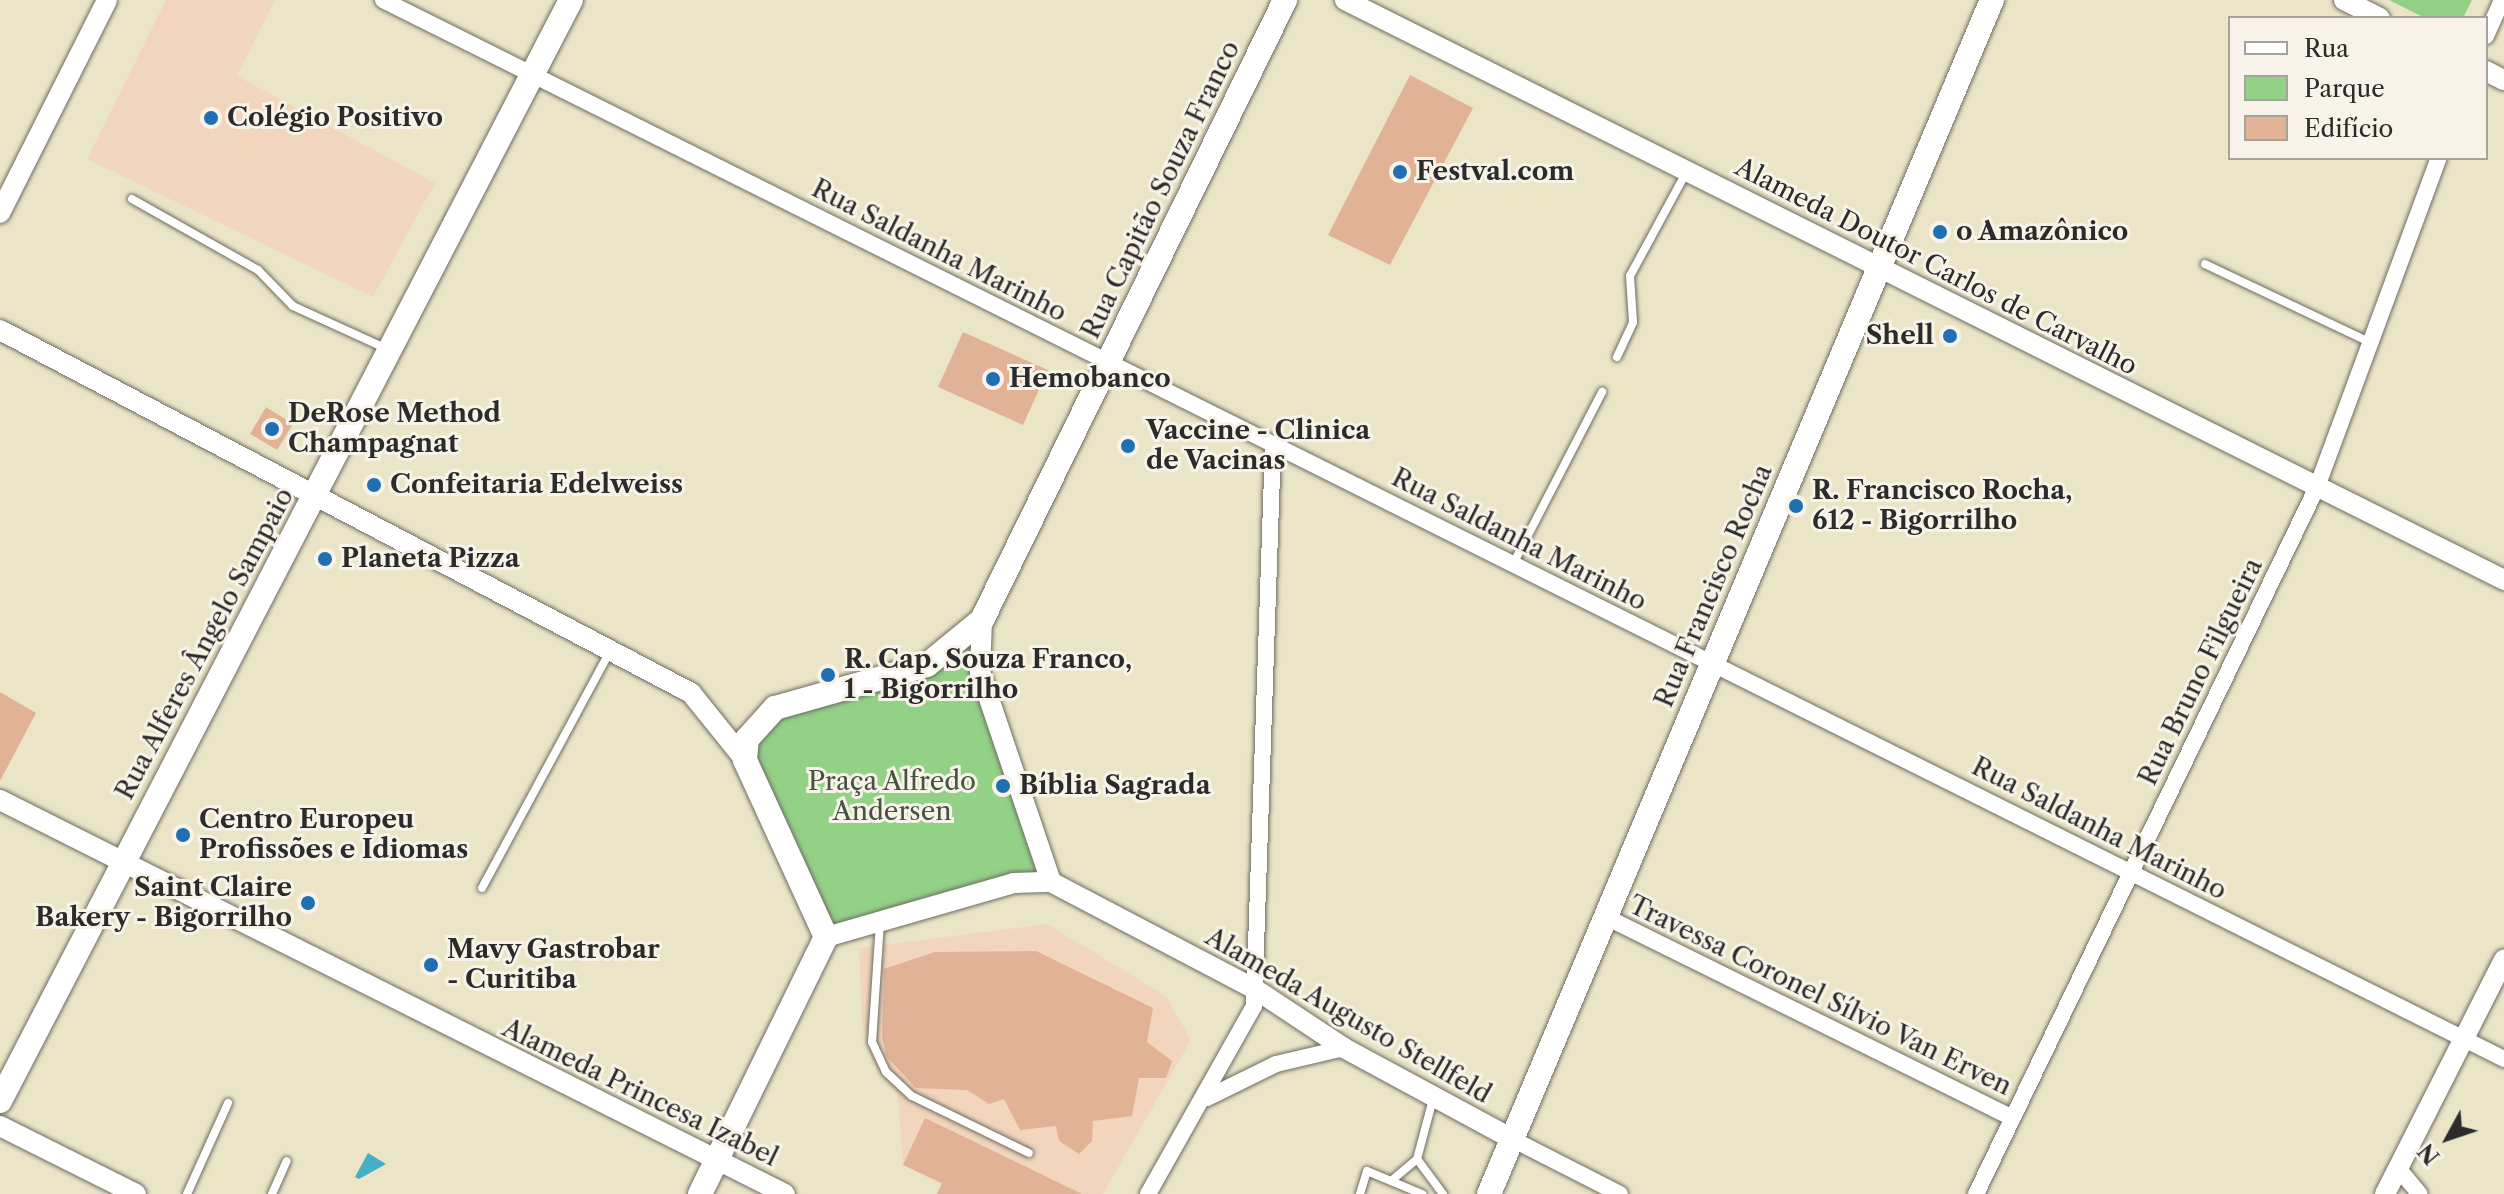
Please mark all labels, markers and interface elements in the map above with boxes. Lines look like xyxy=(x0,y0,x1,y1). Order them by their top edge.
legend xyxy=(2228,16,2488,160)
text: Rua xyxy=(2304,34,2349,63)
street label: Rua Capitão Souza Franco xyxy=(1075,36,1247,344)
text: Parque xyxy=(2304,74,2385,103)
place label: Colégio Positivo xyxy=(227,102,443,134)
marker: Colégio Positivo xyxy=(202,109,220,127)
text: Edifício xyxy=(2304,114,2393,143)
street label: Alameda Doutor Carlos de Carvalho xyxy=(1730,151,2142,383)
place label: Festval.com xyxy=(1416,156,1574,188)
marker: Festval.com xyxy=(1391,163,1409,181)
street label: Rua Saldanha Marinho xyxy=(806,173,1072,329)
place label: o Amazônico xyxy=(1956,216,2129,248)
marker: o Amazônico xyxy=(1931,223,1949,241)
place label: Shell xyxy=(1866,320,1934,352)
marker: Shell xyxy=(1941,327,1959,345)
place label: Hemobanco xyxy=(1009,363,1171,395)
marker: Hemobanco xyxy=(984,370,1002,388)
place label: DeRose Method Champagnat xyxy=(288,398,501,460)
place label: Vaccine - Clinica de Vacinas xyxy=(1146,415,1370,476)
marker: DeRose Method Champagnat xyxy=(263,420,281,438)
marker: Vaccine - Clinica de Vacinas xyxy=(1117,435,1139,457)
street label: Rua Francisco Rocha xyxy=(1649,460,1779,712)
street label: Rua Saldanha Marinho xyxy=(1386,462,1652,618)
place label: Confeitaria Edelweiss xyxy=(390,469,683,501)
place label: R. Francisco Rocha, 612 - Bigorrilho xyxy=(1812,475,2072,536)
marker: Confeitaria Edelweiss xyxy=(365,476,383,494)
street label: Rua Alferes Ângelo Sampaio xyxy=(109,482,301,806)
marker: R. Francisco Rocha, 612 - Bigorrilho xyxy=(1787,497,1805,515)
place label: Planeta Pizza xyxy=(341,543,520,575)
marker: Planeta Pizza xyxy=(316,550,334,568)
street label: Rua Bruno Filgueira xyxy=(2132,553,2270,791)
place label: R. Cap. Souza Franco, 1 - Bigorrilho xyxy=(844,644,1132,706)
marker: R. Cap. Souza Franco, 1 - Bigorrilho xyxy=(819,666,837,684)
street label: Rua Saldanha Marinho xyxy=(1966,751,2232,907)
park label: Praça Alfredo Andersen xyxy=(807,766,977,828)
place label: Bíblia Sagrada xyxy=(1019,770,1211,802)
marker: Bíblia Sagrada xyxy=(994,777,1012,795)
place label: Centro Europeu Profissões e Idiomas xyxy=(199,804,468,866)
marker: Centro Europeu Profissões e Idiomas xyxy=(174,826,192,844)
place label: Saint Claire Bakery - Bigorrilho xyxy=(34,872,292,934)
street label: Travessa Coronel Sílvio Van Erven xyxy=(1623,889,2017,1103)
marker: Saint Claire Bakery - Bigorrilho xyxy=(299,894,317,912)
street label: Alameda Augusto Stellfeld xyxy=(1199,921,1497,1111)
place label: Mavy Gastrobar - Curitiba xyxy=(447,934,660,996)
marker: Mavy Gastrobar - Curitiba xyxy=(422,956,440,974)
street label: Alameda Princesa Izabel xyxy=(497,1012,783,1174)
north arrow xyxy=(2408,1098,2488,1178)
text: N xyxy=(2413,1138,2446,1170)

